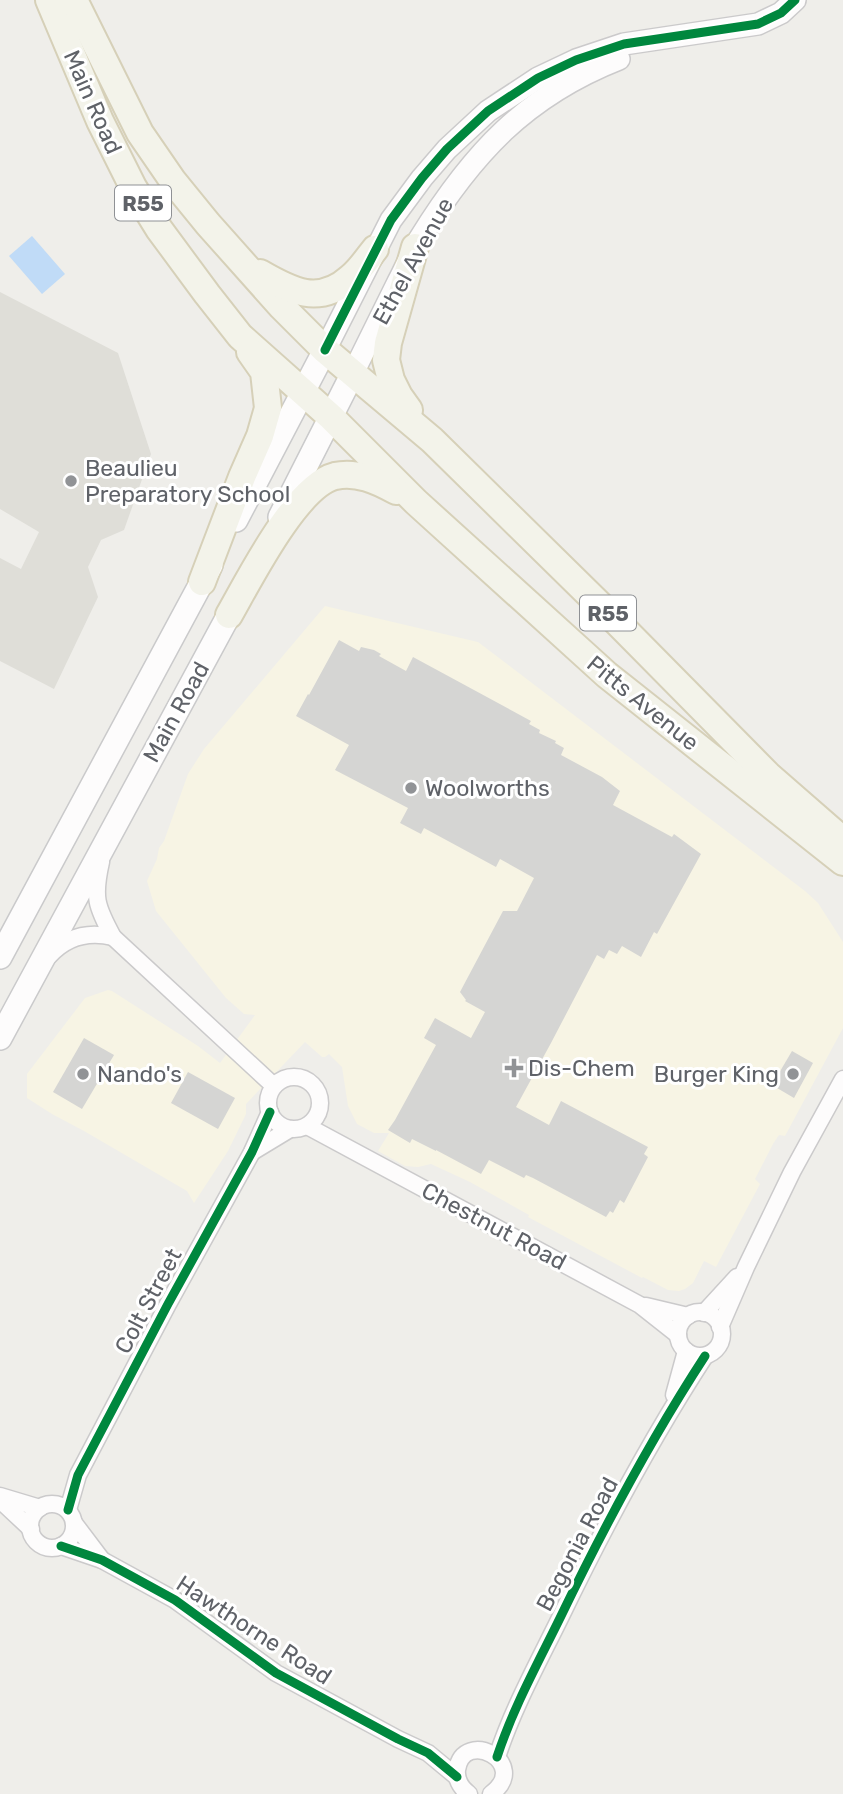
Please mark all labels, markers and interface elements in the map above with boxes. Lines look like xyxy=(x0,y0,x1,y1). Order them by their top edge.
street label: Main Road xyxy=(58,46,128,158)
road number: R55 xyxy=(115,186,171,220)
street label: Ethel Avenue xyxy=(367,193,459,329)
place label: Beaulieu Preparatory School xyxy=(85,454,290,508)
marker: Beaulieu Preparatory School xyxy=(63,473,79,489)
road number: R55 xyxy=(580,596,636,630)
street label: Pitts Avenue xyxy=(581,649,705,757)
street label: Main Road xyxy=(137,657,215,767)
place label: Woolworths xyxy=(425,774,550,802)
marker: Woolworths xyxy=(403,780,419,796)
place label: Dis-Chem xyxy=(528,1054,635,1082)
place label: Nando's xyxy=(97,1060,182,1088)
marker: Dis-Chem xyxy=(506,1060,522,1076)
place label: Burger King xyxy=(654,1060,779,1088)
marker: Nando's xyxy=(75,1066,91,1082)
marker: Burger King xyxy=(785,1066,801,1082)
street label: Chestnut Road xyxy=(417,1176,571,1276)
street label: Colt Street xyxy=(109,1244,187,1358)
street label: Begonia Road xyxy=(530,1472,624,1616)
street label: Hawthorne Road xyxy=(171,1569,337,1691)

